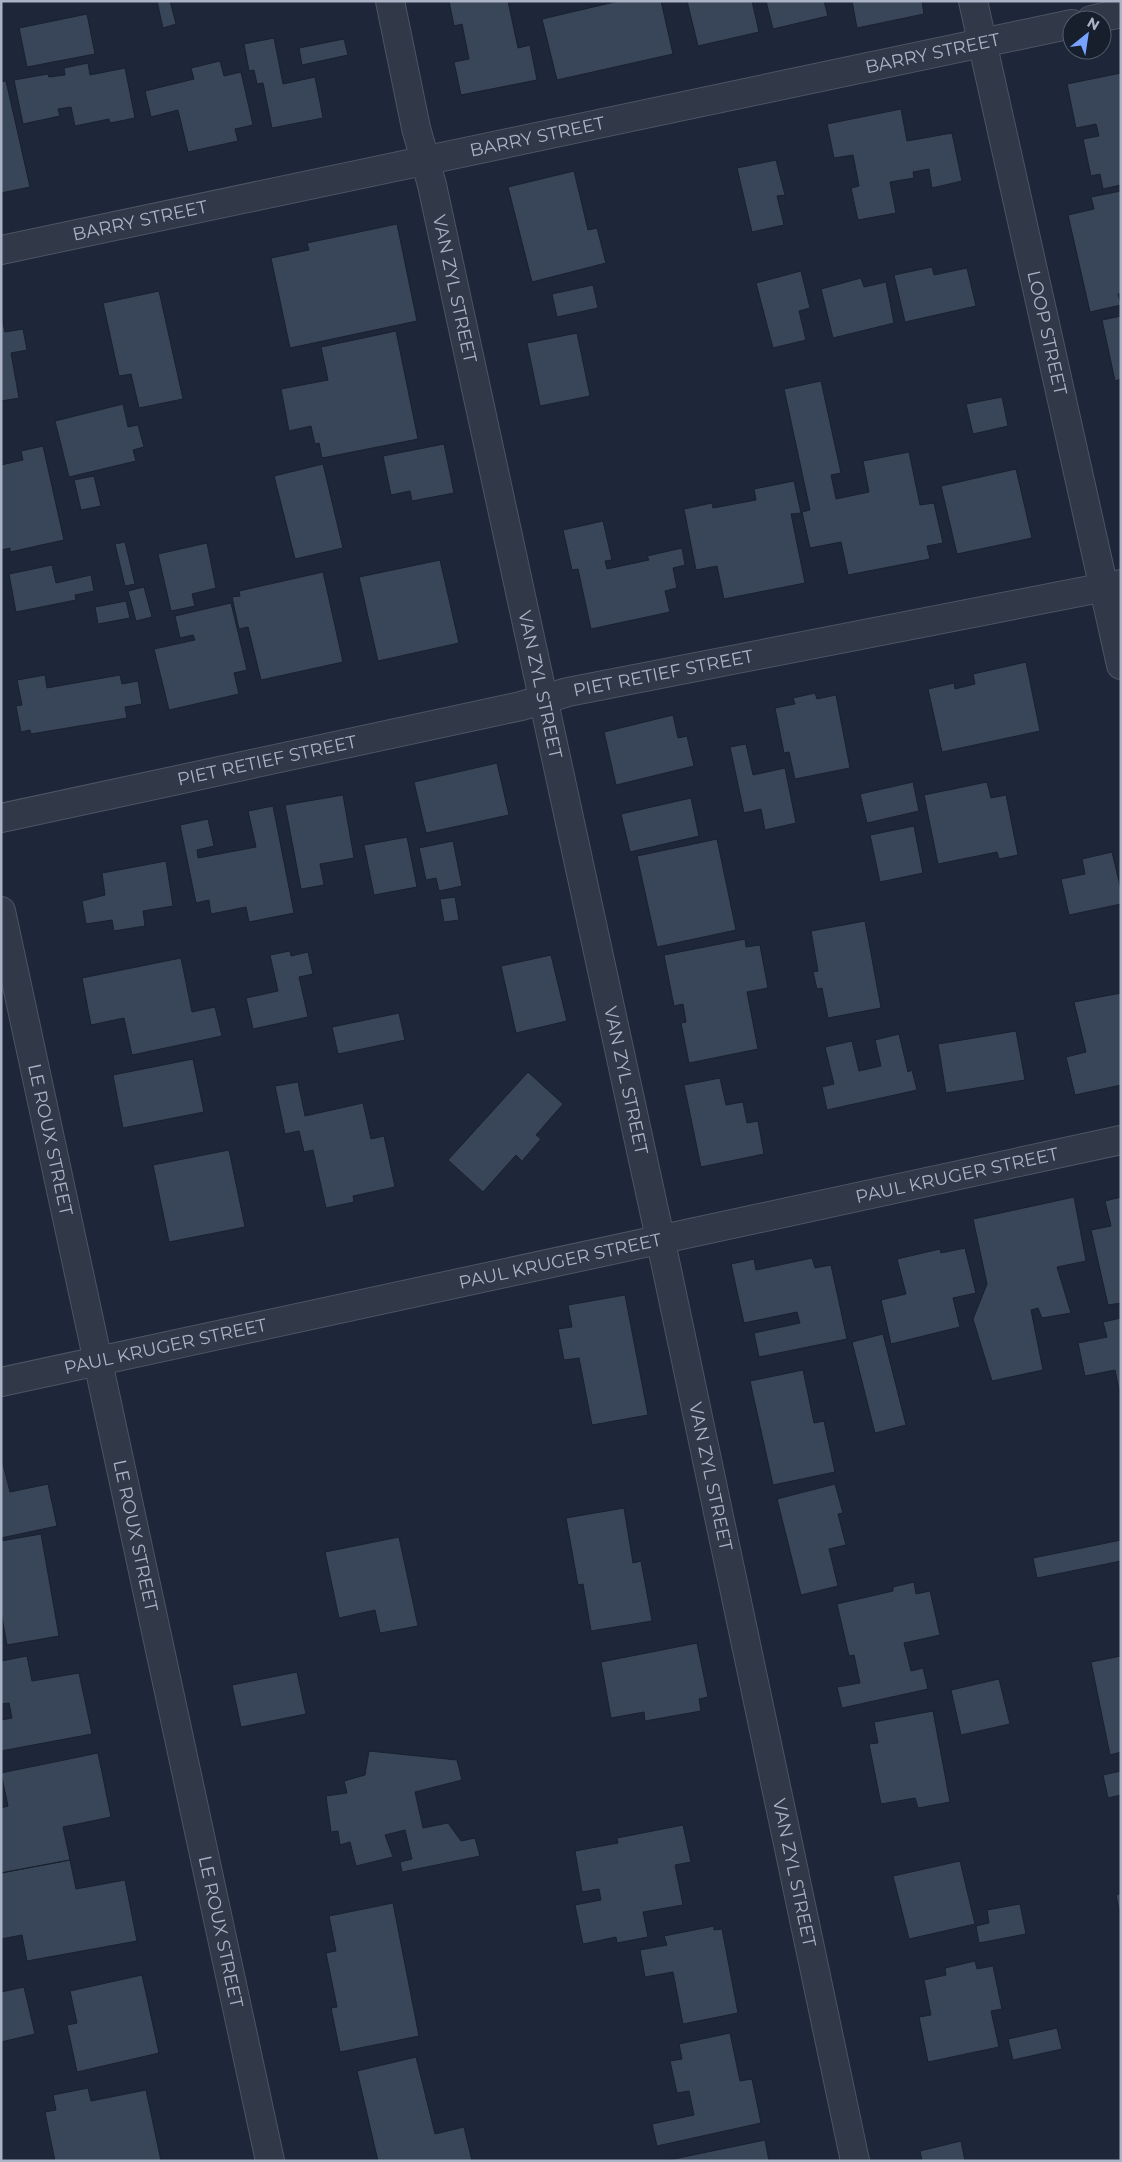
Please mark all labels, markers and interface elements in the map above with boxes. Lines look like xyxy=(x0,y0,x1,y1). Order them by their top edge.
north arrow xyxy=(1062,10,1112,60)
text: N xyxy=(1084,13,1103,34)
street label: BARRY STREET xyxy=(863,28,1002,78)
street label: BARRY STREET xyxy=(468,112,607,162)
street label: BARRY STREET xyxy=(71,196,210,246)
street label: VAN ZYL STREET xyxy=(428,213,481,366)
street label: LOOP STREET xyxy=(1022,269,1072,398)
street label: VAN ZYL STREET xyxy=(513,608,567,761)
street label: PIET RETIEF STREET xyxy=(571,645,756,702)
street label: PIET RETIEF STREET xyxy=(175,731,359,791)
street label: VAN ZYL STREET xyxy=(599,1004,653,1157)
street label: LE ROUX STREET xyxy=(23,1062,77,1218)
street label: PAUL KRUGER STREET xyxy=(854,1143,1061,1208)
street label: PAUL KRUGER STREET xyxy=(457,1228,664,1294)
street label: PAUL KRUGER STREET xyxy=(62,1314,269,1379)
street label: VAN ZYL STREET xyxy=(684,1400,737,1553)
street label: LE ROUX STREET xyxy=(108,1458,163,1614)
street label: VAN ZYL STREET xyxy=(768,1797,821,1950)
street label: LE ROUX STREET xyxy=(194,1854,248,2010)

